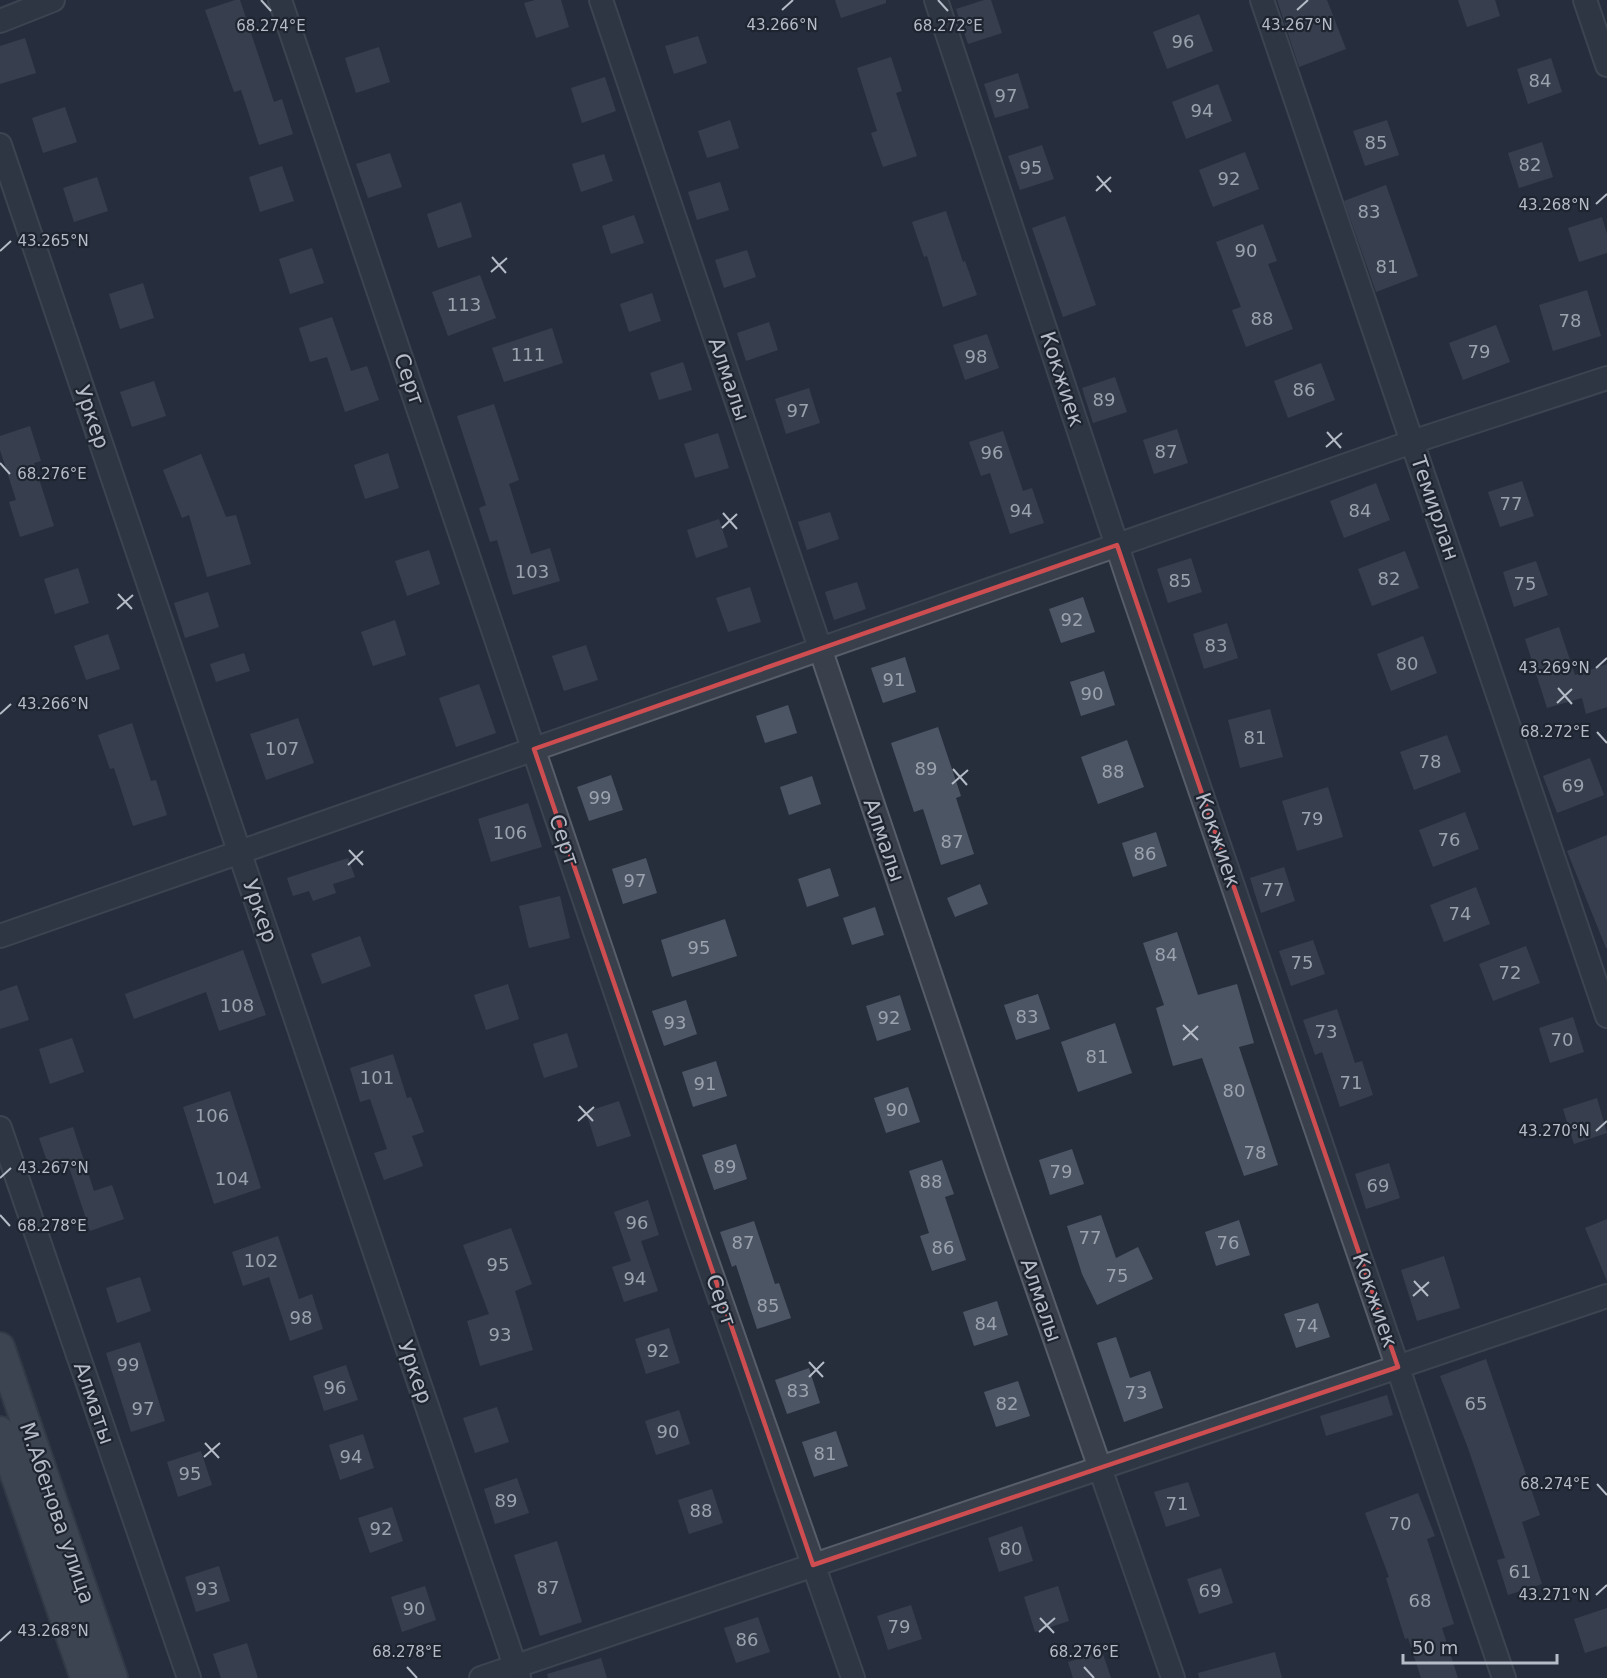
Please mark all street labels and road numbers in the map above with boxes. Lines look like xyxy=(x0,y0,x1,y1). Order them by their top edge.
street label: Кокжиек xyxy=(1035,328,1089,430)
street label: Алмалы xyxy=(704,334,754,424)
street label: Серт xyxy=(389,350,429,408)
street label: Уркер xyxy=(70,382,114,452)
street label: Темирлан xyxy=(1406,452,1464,563)
street label: Кокжиек xyxy=(1191,789,1245,891)
street label: Алмалы xyxy=(859,795,909,885)
street label: Серт xyxy=(544,811,584,869)
street label: Уркер xyxy=(238,876,282,946)
street label: Кокжиек xyxy=(1348,1249,1402,1351)
street label: Алмалы xyxy=(1016,1255,1066,1345)
street label: Серт xyxy=(701,1271,741,1329)
street label: Уркер xyxy=(393,1337,437,1407)
street label: Алматы xyxy=(69,1359,119,1447)
street label: М.Абенова улица xyxy=(15,1419,99,1607)

